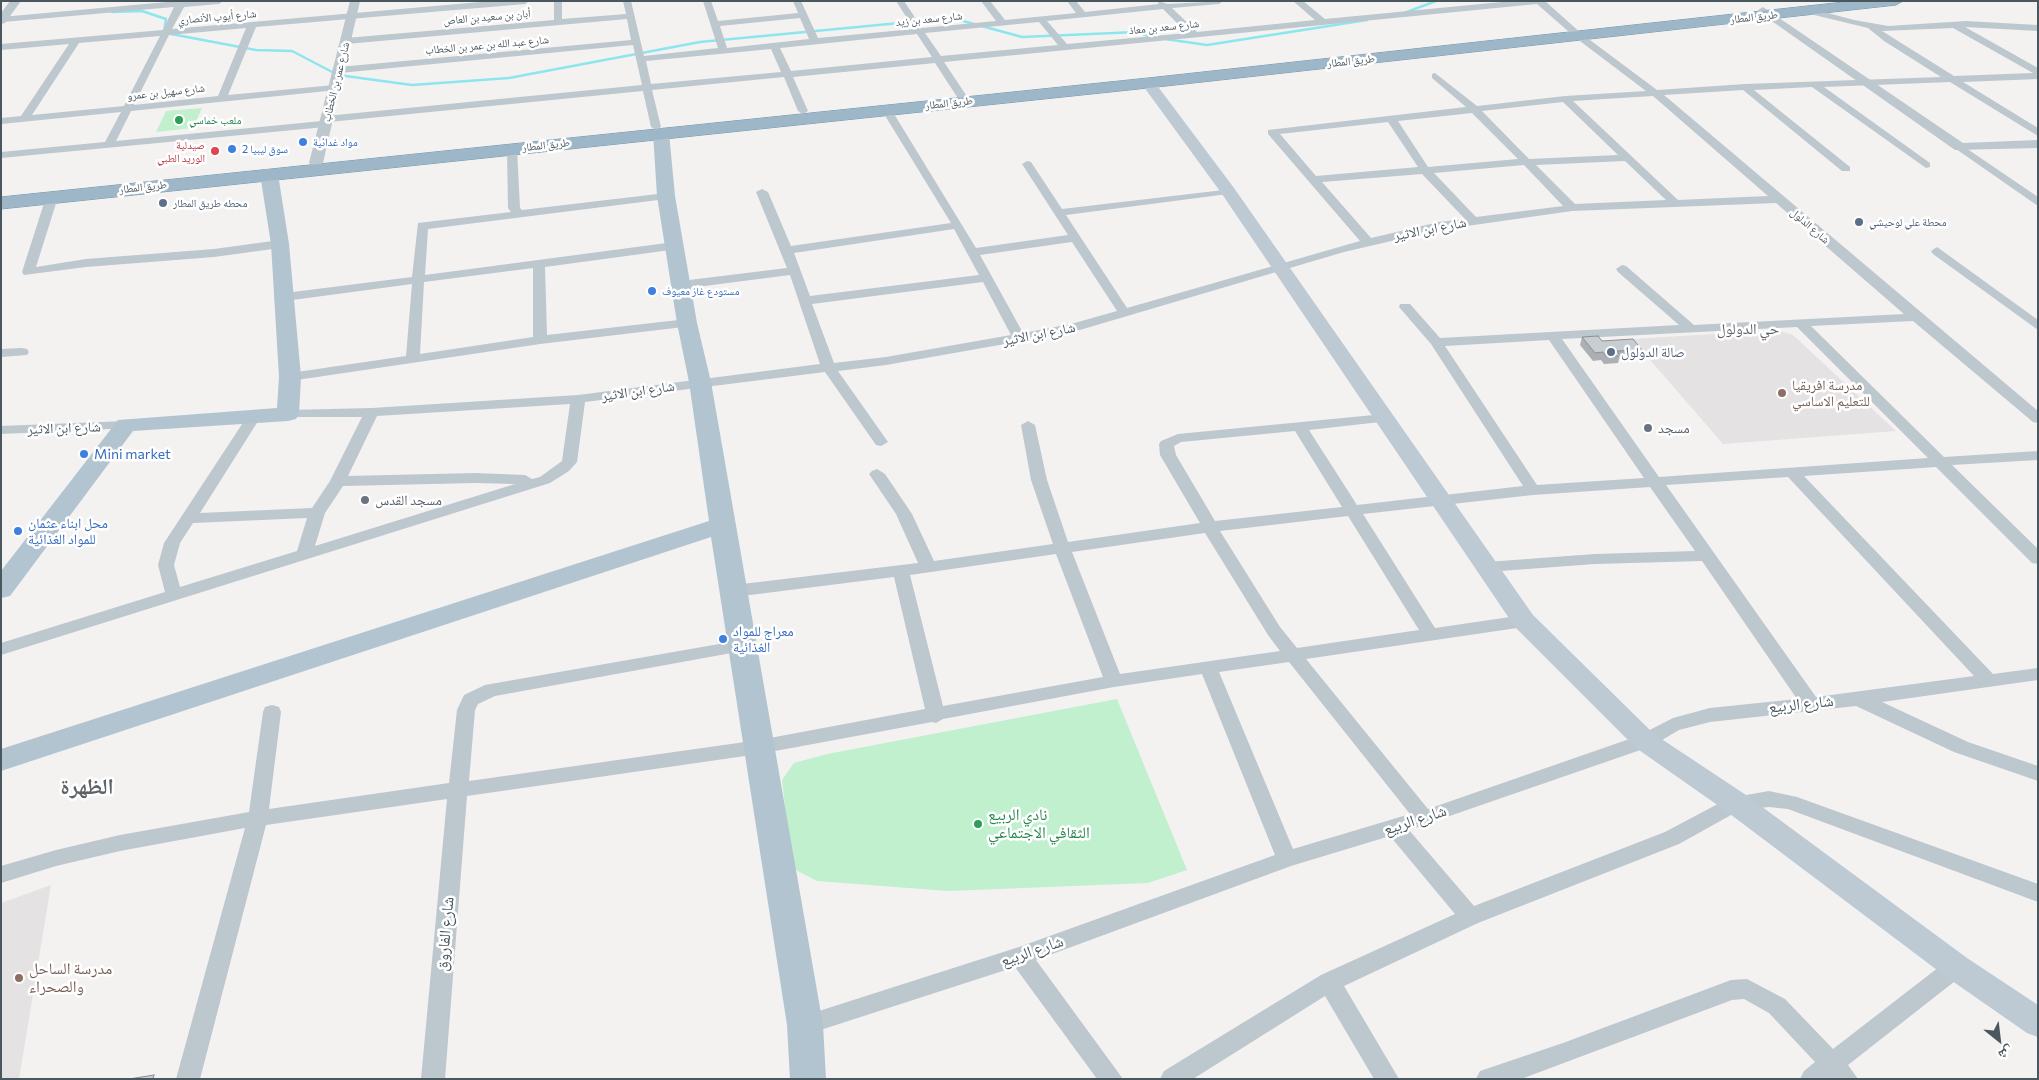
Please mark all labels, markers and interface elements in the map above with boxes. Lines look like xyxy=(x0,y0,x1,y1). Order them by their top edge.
street label: شارع أيوب الأنصاري xyxy=(177,7,257,27)
street label: أبان بن سعيد بن العاص xyxy=(443,7,531,27)
street label: طريق المطار xyxy=(1729,8,1779,26)
street label: شارع سعد بن زيد xyxy=(895,9,963,29)
street label: شارع سعد بن معاذ xyxy=(1128,17,1200,37)
street label: شارع عبد الله بن عمر بن الخطاب xyxy=(425,33,549,57)
street label: شارع عمر بن الخطاب xyxy=(320,41,352,123)
street label: طريق المطار xyxy=(1326,52,1376,70)
street label: شارع سهيل بن عمرو xyxy=(126,81,206,103)
street label: طريق المطار xyxy=(924,94,974,112)
place label: ملعب خماسي xyxy=(189,113,241,127)
marker: ملعب خماسي xyxy=(173,114,185,126)
place label: مواد غدائية xyxy=(313,135,358,149)
marker: مواد غدائية xyxy=(297,136,309,148)
street label: طريق المطار xyxy=(521,136,571,154)
place label: صيدلية الوريد الطبي xyxy=(157,138,205,164)
place label: سوق ليبيا 2 xyxy=(242,142,288,156)
marker: سوق ليبيا 2 xyxy=(226,143,238,155)
marker: صيدلية الوريد الطبي xyxy=(209,145,221,157)
street label: طريق المطار xyxy=(118,178,168,196)
place label: محطه طريق المطار xyxy=(173,196,247,210)
marker: محطه طريق المطار xyxy=(157,197,169,209)
street label: شارع الدلول xyxy=(1788,206,1832,246)
street label: شارع ابن الاثير xyxy=(1392,214,1468,244)
place label: محطة علي لوحيشي xyxy=(1869,215,1947,229)
marker: محطة علي لوحيشي xyxy=(1853,216,1865,228)
place label: مستودع غاز معيوف xyxy=(662,284,739,298)
marker: مستودع غاز معيوف xyxy=(646,285,658,297)
street label: شارع ابن الاثير xyxy=(1001,319,1077,349)
district label: حي الدولول xyxy=(1717,320,1779,338)
place label: صالة الدولول xyxy=(1621,344,1685,360)
marker: صالة الدولول xyxy=(1605,346,1617,358)
place label: مدرسة افريقيا للتعليم الاساسي xyxy=(1792,377,1870,410)
street label: شارع ابن الاثير xyxy=(600,378,676,404)
marker: مدرسة افريقيا للتعليم الاساسي xyxy=(1776,387,1788,399)
street label: شارع ابن الاثير xyxy=(27,418,101,438)
place label: مسجد xyxy=(1658,420,1690,436)
marker: مسجد xyxy=(1642,422,1654,434)
place label: Mini market xyxy=(94,446,171,462)
marker: Mini market xyxy=(78,448,90,460)
place label: مسجد القدس xyxy=(375,492,442,508)
marker: مسجد القدس xyxy=(359,494,371,506)
place label: محل ابناء عثمان للمواد الغذائية xyxy=(28,515,108,548)
marker: محل ابناء عثمان للمواد الغذائية xyxy=(12,525,24,537)
place label: معراج للمواد الغذائية xyxy=(733,623,794,656)
marker: معراج للمواد الغذائية xyxy=(717,633,729,645)
street label: شارع الربيع xyxy=(1768,691,1834,717)
district label: الظهرة xyxy=(60,774,114,800)
street label: شارع الربيع xyxy=(1381,801,1449,839)
place label: نادي الربيع الثقافي الاجتماعي xyxy=(988,805,1090,843)
marker: نادي الربيع الثقافي الاجتماعي xyxy=(972,818,984,830)
street label: شارع الفاروق xyxy=(432,896,458,972)
street label: شارع الربيع xyxy=(998,931,1066,971)
place label: مدرسة الساحل والصحراء xyxy=(29,959,112,997)
marker: مدرسة الساحل والصحراء xyxy=(13,972,25,984)
north arrow xyxy=(1974,1015,2024,1065)
text: ش xyxy=(1996,1043,2017,1065)

